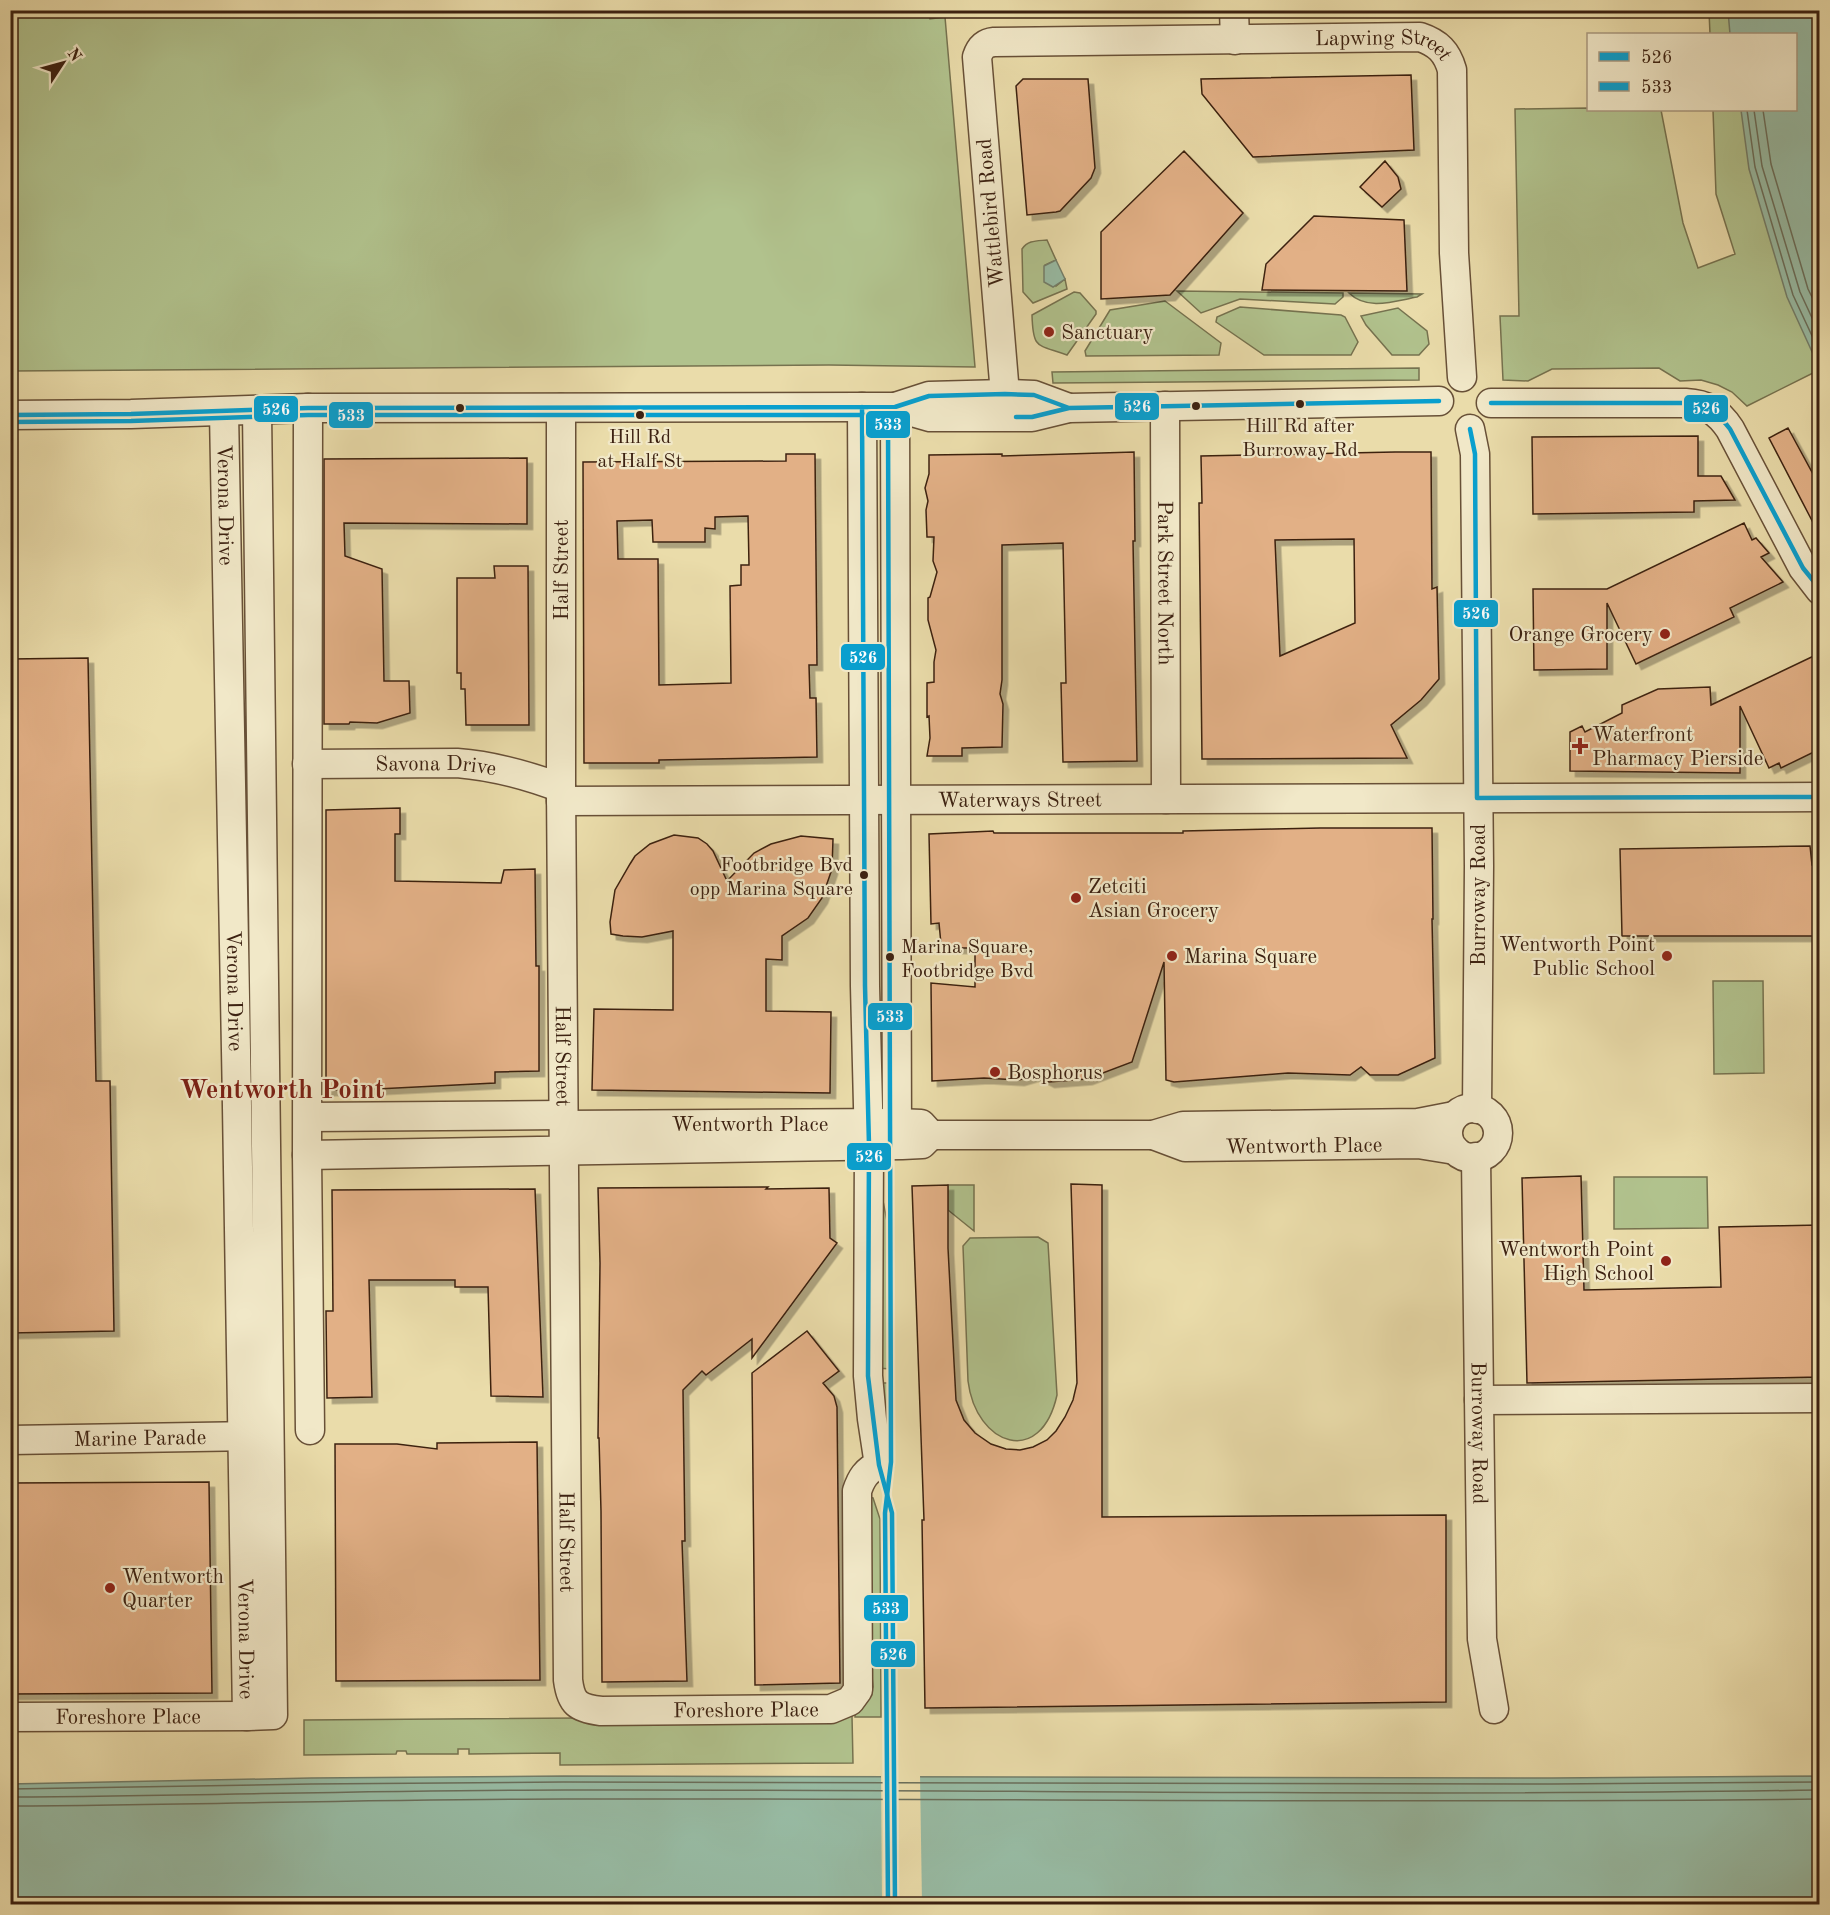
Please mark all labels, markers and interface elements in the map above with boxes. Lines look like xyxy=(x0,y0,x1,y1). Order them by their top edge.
street label: Lapwing Street xyxy=(1315,28,1455,65)
north arrow xyxy=(33,33,93,93)
legend xyxy=(1587,33,1797,111)
text: N xyxy=(63,46,84,66)
text: 526 xyxy=(1641,49,1672,67)
text: 533 xyxy=(1641,79,1672,97)
street label: Wattlebird Road xyxy=(975,137,1008,288)
place label: Sanctuary xyxy=(1061,323,1154,344)
marker: Sanctuary xyxy=(1042,325,1056,339)
line badge: 526 xyxy=(1114,392,1160,421)
line badge: 526 xyxy=(1683,394,1729,423)
line badge: 526 xyxy=(253,395,299,423)
marker: Hill Rd after Burroway Rd xyxy=(1294,398,1306,410)
text: 526 xyxy=(1123,400,1151,416)
unlabelled marker xyxy=(1190,400,1202,412)
line badge: 533 xyxy=(328,401,374,429)
unlabelled marker xyxy=(454,402,466,414)
text: 526 xyxy=(1692,402,1720,418)
text: 526 xyxy=(262,403,290,419)
text: 533 xyxy=(337,409,365,425)
marker: Hill Rd at Half St xyxy=(634,409,646,421)
line badge: 533 xyxy=(865,410,911,439)
place label: Hill Rd after Burroway Rd xyxy=(1242,417,1358,461)
text: 533 xyxy=(874,418,902,434)
place label: Hill Rd at Half St xyxy=(597,428,683,472)
street label: Verona Drive xyxy=(213,444,236,566)
street label: Park Street North xyxy=(1153,501,1175,665)
street label: Half Street xyxy=(552,519,573,621)
line badge: 526 xyxy=(1453,599,1499,628)
text: 526 xyxy=(1462,607,1490,623)
place label: Orange Grocery xyxy=(1508,625,1653,646)
marker: Orange Grocery xyxy=(1658,627,1672,641)
line badge: 526 xyxy=(840,643,886,671)
text: 526 xyxy=(849,651,877,667)
place label: Waterfront Pharmacy Pierside xyxy=(1592,725,1764,770)
marker: Waterfront Pharmacy Pierside xyxy=(1573,739,1587,753)
street label: Savona Drive xyxy=(375,754,498,780)
street label: Waterways Street xyxy=(938,790,1102,812)
street label: Burroway Road xyxy=(1469,824,1490,966)
place label: Footbridge Bvd opp Marina Square xyxy=(690,856,853,900)
marker: Footbridge Bvd opp Marina Square xyxy=(858,869,870,881)
place label: Zetciti Asian Grocery xyxy=(1088,877,1219,922)
marker: Zetciti Asian Grocery xyxy=(1069,891,1083,905)
street label: Verona Drive xyxy=(222,930,245,1052)
place label: Wentworth Point Public School xyxy=(1499,935,1655,980)
place label: Marina Square, Footbridge Bvd xyxy=(901,938,1034,982)
place label: Marina Square xyxy=(1184,947,1317,968)
marker: Marina Square xyxy=(1165,949,1179,963)
marker: Wentworth Point Public School xyxy=(1660,949,1674,963)
marker: Marina Square, Footbridge Bvd xyxy=(884,951,896,963)
line badge: 533 xyxy=(867,1002,913,1031)
street label: Half Street xyxy=(551,1005,572,1107)
text: 533 xyxy=(876,1010,904,1026)
place label: Bosphorus xyxy=(1007,1063,1103,1084)
marker: Bosphorus xyxy=(988,1065,1002,1079)
district label: Wentworth Point xyxy=(179,1077,385,1104)
street label: Wentworth Place xyxy=(672,1115,828,1136)
street label: Wentworth Place xyxy=(1225,1135,1382,1158)
line badge: 526 xyxy=(846,1142,892,1171)
text: 526 xyxy=(855,1150,883,1166)
place label: Wentworth Point High School xyxy=(1498,1240,1654,1285)
marker: Wentworth Point High School xyxy=(1659,1254,1673,1268)
street label: Burroway Road xyxy=(1467,1362,1489,1504)
street label: Marine Parade xyxy=(74,1428,206,1451)
street label: Half Street xyxy=(555,1491,576,1593)
place label: Wentworth Quarter xyxy=(122,1567,224,1612)
street label: Verona Drive xyxy=(233,1578,256,1699)
marker: Wentworth Quarter xyxy=(103,1581,117,1595)
line badge: 533 xyxy=(863,1594,909,1622)
text: 533 xyxy=(872,1602,900,1618)
line badge: 526 xyxy=(870,1640,916,1668)
text: 526 xyxy=(879,1648,907,1664)
street label: Foreshore Place xyxy=(673,1700,819,1722)
street label: Foreshore Place xyxy=(55,1707,201,1729)

